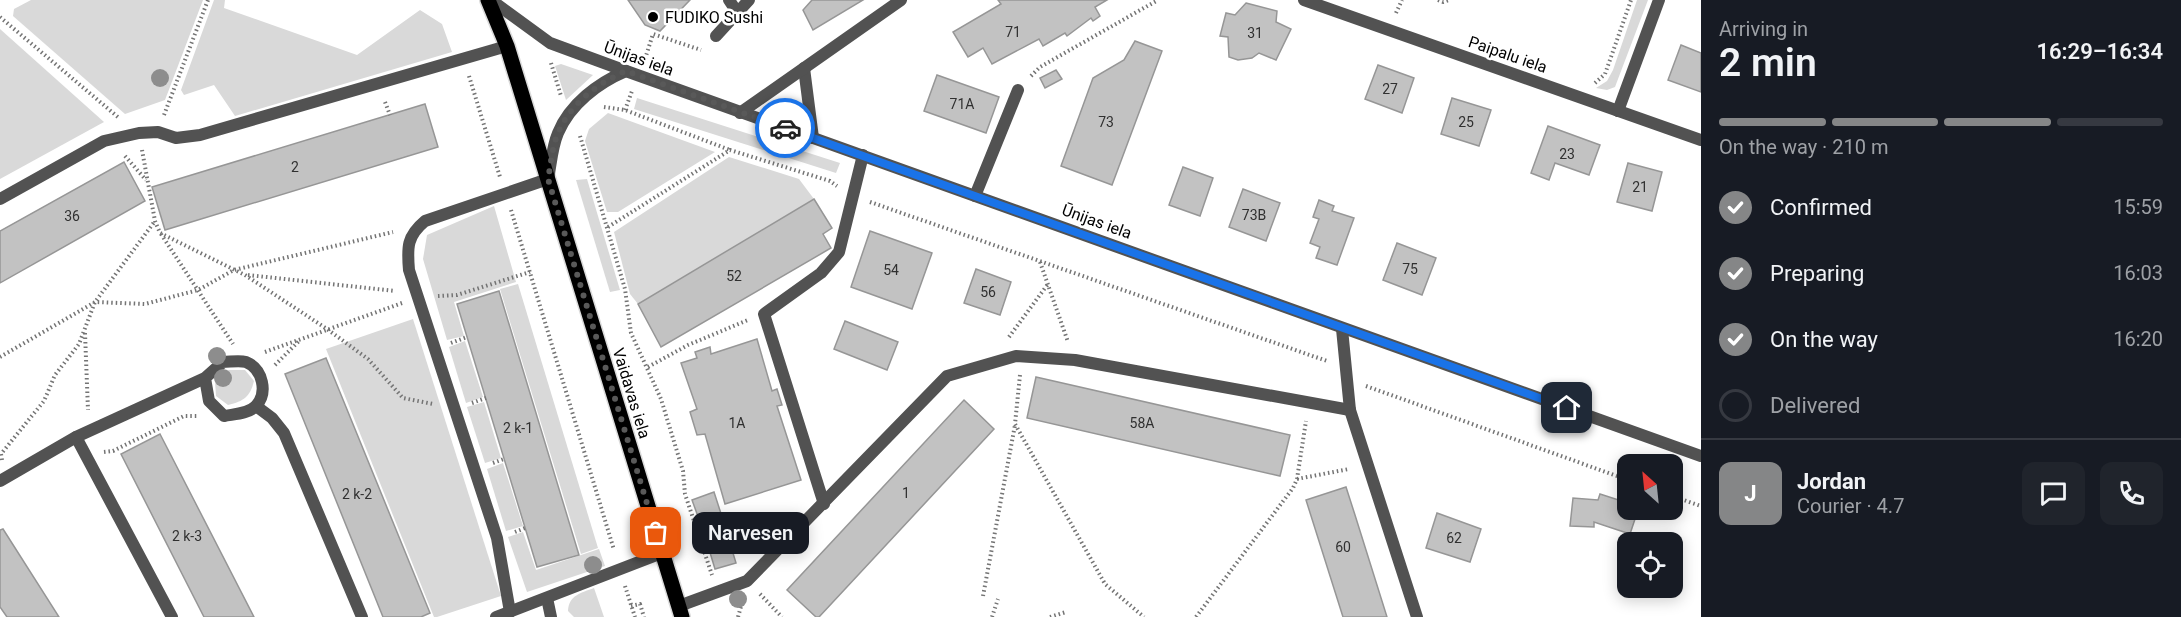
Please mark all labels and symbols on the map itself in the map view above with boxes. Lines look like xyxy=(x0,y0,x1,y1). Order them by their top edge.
place label: FUDIKO Sushi xyxy=(665,8,763,27)
marker: FUDIKO Sushi xyxy=(646,10,660,24)
house number: 71 xyxy=(1005,24,1021,40)
house number: 31 xyxy=(1247,25,1263,41)
street label: Paipalu iela xyxy=(1466,32,1550,77)
street label: Ūnijas iela xyxy=(601,37,676,80)
house number: 27 xyxy=(1382,81,1398,97)
house number: 71A xyxy=(950,96,974,112)
courier xyxy=(755,98,815,158)
house number: 73 xyxy=(1098,114,1114,130)
house number: 25 xyxy=(1458,114,1474,130)
house number: 23 xyxy=(1559,146,1575,162)
house number: 2 xyxy=(291,159,299,175)
house number: 21 xyxy=(1632,179,1648,195)
street label: Ūnijas iela xyxy=(1059,200,1134,243)
house number: 73B xyxy=(1242,207,1266,223)
house number: 36 xyxy=(64,208,80,224)
house number: 75 xyxy=(1402,261,1418,277)
house number: 54 xyxy=(883,262,899,278)
house number: 52 xyxy=(726,268,742,284)
house number: 56 xyxy=(980,284,996,300)
street label: Vaidavas iela xyxy=(609,346,654,441)
pin xyxy=(1541,382,1592,433)
house number: 1A xyxy=(728,415,746,431)
house number: 58A xyxy=(1130,415,1154,431)
house number: 2 k-1 xyxy=(503,420,533,436)
north arrow xyxy=(1617,454,1683,520)
house number: 1 xyxy=(902,485,910,501)
house number: 2 k-2 xyxy=(342,486,372,502)
pin xyxy=(630,507,681,558)
callout: Narvesen xyxy=(692,512,809,554)
house number: 2 k-3 xyxy=(172,528,202,544)
house number: 62 xyxy=(1446,530,1462,546)
house number: 60 xyxy=(1335,539,1351,555)

